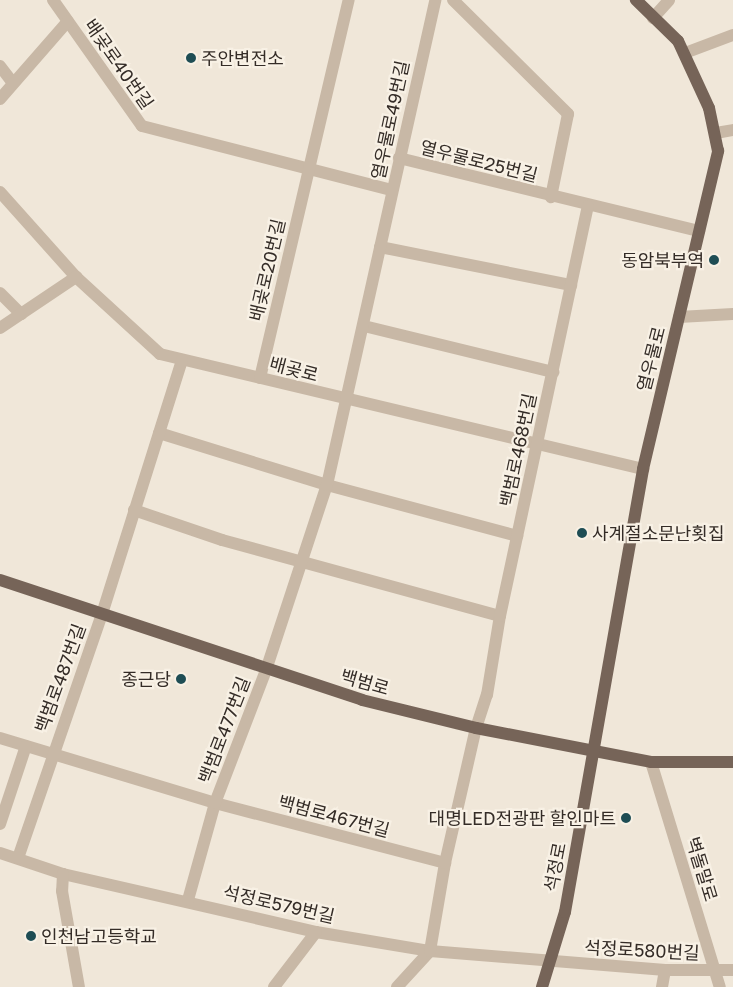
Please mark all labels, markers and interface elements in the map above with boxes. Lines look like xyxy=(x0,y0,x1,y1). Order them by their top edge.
street label: 배곶로40번길 xyxy=(80,15,158,113)
place label: 주안변전소 xyxy=(201,47,284,69)
marker: 주안변전소 xyxy=(185,52,197,64)
street label: 열우물로49번길 xyxy=(367,58,413,182)
street label: 열우물로25번길 xyxy=(418,136,540,186)
street label: 배곶로20번길 xyxy=(245,217,289,323)
place label: 동암북부역 xyxy=(621,249,704,271)
marker: 동암북부역 xyxy=(708,254,720,266)
street label: 열우물로 xyxy=(633,324,669,394)
street label: 배곶로 xyxy=(267,352,321,386)
street label: 백범로468번길 xyxy=(495,391,541,509)
place label: 사계절소문난횟집 xyxy=(592,522,724,544)
marker: 사계절소문난횟집 xyxy=(576,527,588,539)
street label: 백범로487번길 xyxy=(30,621,90,735)
street label: 백범로 xyxy=(338,665,392,699)
place label: 종근당 xyxy=(121,668,171,690)
marker: 종근당 xyxy=(175,673,187,685)
street label: 백범로477번길 xyxy=(194,673,254,787)
street label: 백범로467번길 xyxy=(276,791,392,841)
place label: 대명LED전광판 할인마트 xyxy=(429,807,616,829)
marker: 대명LED전광판 할인마트 xyxy=(620,812,632,824)
street label: 벽돌말로 xyxy=(682,834,722,904)
street label: 석정로 xyxy=(540,841,570,893)
street label: 석정로579번길 xyxy=(221,881,337,927)
place label: 인천남고등학교 xyxy=(41,925,157,947)
marker: 인천남고등학교 xyxy=(25,930,37,942)
street label: 석정로580번길 xyxy=(584,936,700,964)

